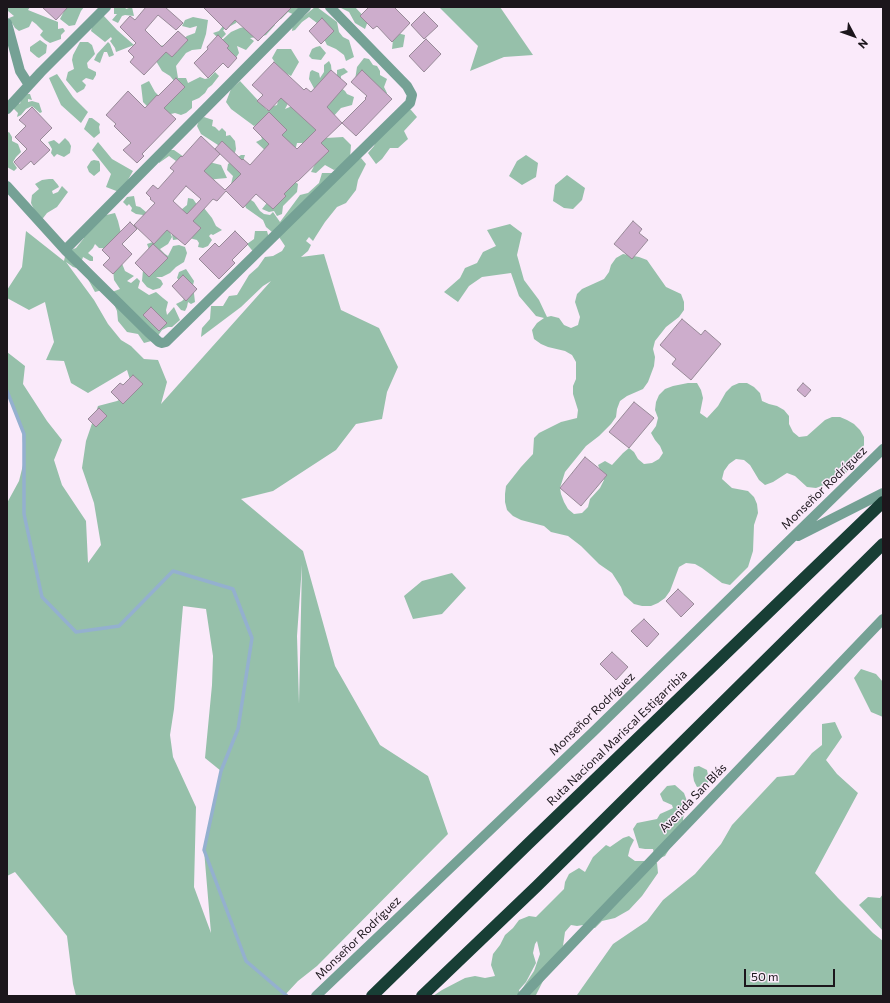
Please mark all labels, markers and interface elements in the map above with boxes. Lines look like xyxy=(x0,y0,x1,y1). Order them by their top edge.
north arrow xyxy=(834,16,874,56)
text: N xyxy=(856,37,871,52)
street label: Monseñor Rodríguez xyxy=(778,443,870,533)
street label: Ruta Nacional Mariscal Estigarribia xyxy=(544,667,690,809)
street label: Monseñor Rodríguez xyxy=(546,669,638,759)
street label: Avenida San Blás xyxy=(656,760,730,836)
street label: Monseñor Rodríguez xyxy=(312,893,404,983)
scale bar xyxy=(746,961,837,987)
text: 50 m xyxy=(751,969,779,983)

